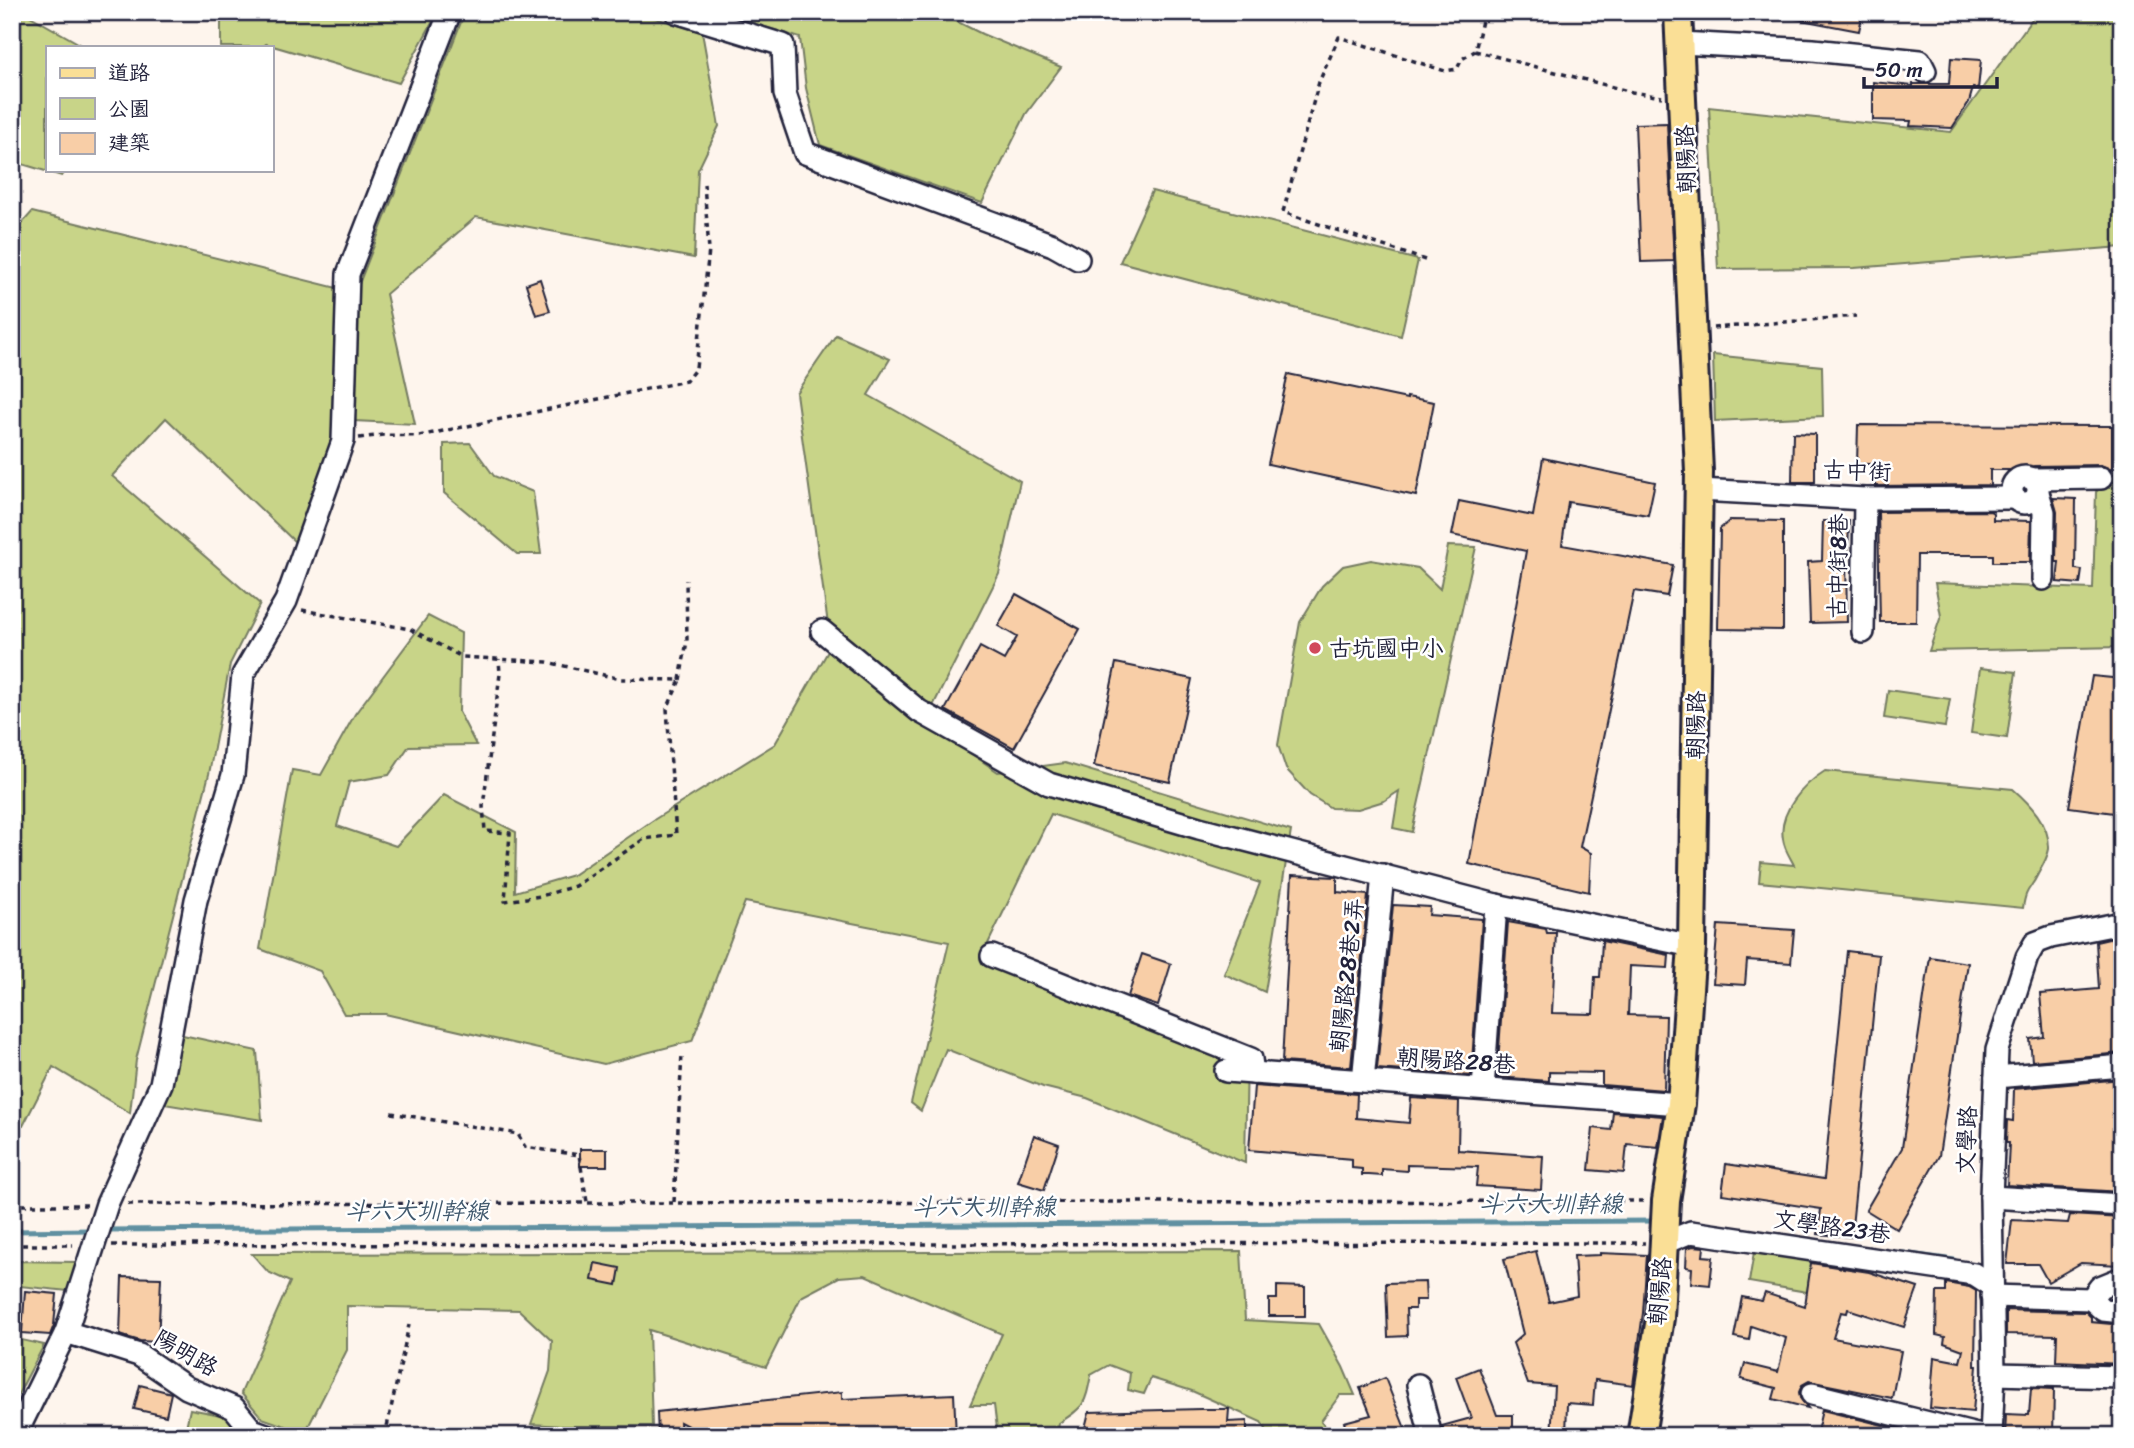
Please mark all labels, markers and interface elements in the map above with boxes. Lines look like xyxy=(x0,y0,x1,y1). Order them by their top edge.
legend xyxy=(46,46,273,172)
scale bar xyxy=(1864,46,1997,90)
text: 50 m xyxy=(1875,51,1923,89)
text: 道路 xyxy=(108,54,150,92)
text: 公園 xyxy=(108,90,150,128)
text: 建築 xyxy=(108,124,150,162)
street label: 朝陽路 xyxy=(1664,124,1708,194)
street label: 古中街 xyxy=(1822,449,1892,493)
street label: 古中街8巷 xyxy=(1817,512,1859,619)
place label: 古坑國中小 xyxy=(1329,628,1444,669)
marker: 古坑國中小 xyxy=(1307,640,1323,656)
street label: 朝陽路 xyxy=(1675,690,1717,760)
street label: 朝陽路28巷2弄 xyxy=(1318,896,1376,1054)
street label: 朝陽路28巷 xyxy=(1395,1036,1518,1086)
street label: 文學路 xyxy=(1945,1105,1989,1175)
water label: 斗六大圳幹線 xyxy=(1479,1183,1625,1225)
water label: 斗六大圳幹線 xyxy=(912,1186,1058,1228)
water label: 斗六大圳幹線 xyxy=(345,1190,491,1232)
street label: 文學路23巷 xyxy=(1771,1198,1894,1256)
street label: 朝陽路 xyxy=(1637,1255,1683,1327)
street label: 陽明路 xyxy=(146,1318,226,1388)

